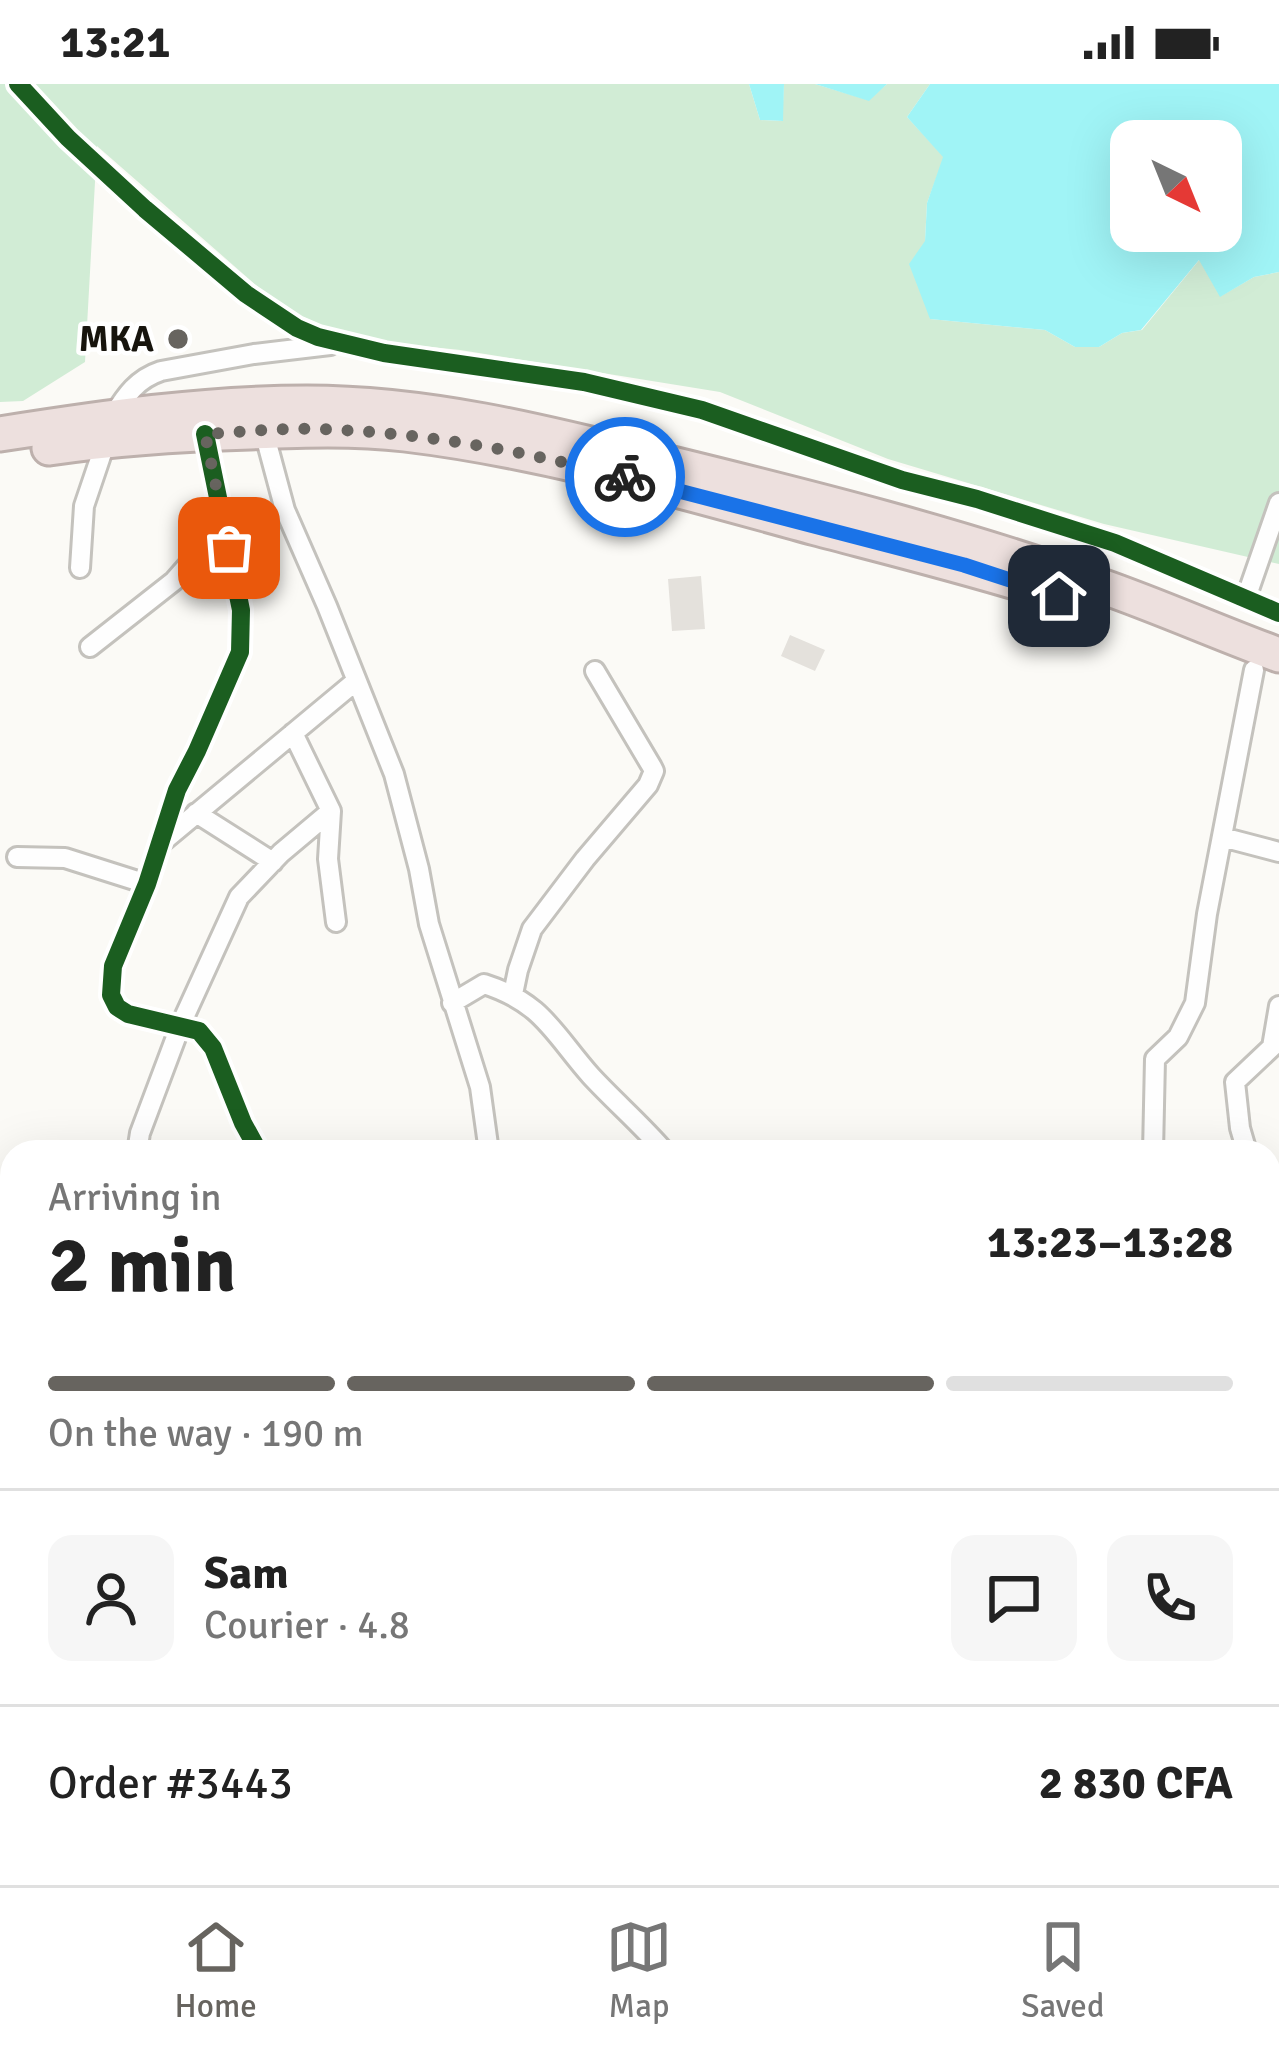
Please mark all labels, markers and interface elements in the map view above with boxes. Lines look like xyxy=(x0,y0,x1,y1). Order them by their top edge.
text: 13:21 xyxy=(60,15,170,70)
north arrow xyxy=(1110,120,1242,252)
map controls xyxy=(1110,120,1242,252)
place label: MKA xyxy=(79,317,154,362)
marker: MKA xyxy=(165,326,191,352)
courier xyxy=(565,417,685,537)
icon: bike xyxy=(592,444,658,510)
pin xyxy=(178,497,280,599)
icon: bag xyxy=(196,515,262,581)
pin xyxy=(1008,545,1110,647)
icon: home xyxy=(1026,563,1092,629)
text: Arriving in xyxy=(48,1173,222,1221)
text: 13:23–13:28 xyxy=(987,1215,1233,1270)
text: 2 min xyxy=(48,1218,236,1314)
text: On the way · 190 m xyxy=(48,1409,364,1457)
button: person xyxy=(48,1535,174,1661)
button: chat xyxy=(951,1535,1077,1661)
button: phone xyxy=(1107,1535,1233,1661)
text: Sam xyxy=(204,1546,289,1601)
text: Courier · 4.8 xyxy=(204,1601,410,1649)
text: Order #3443 xyxy=(48,1756,293,1811)
text: 2 830 CFA xyxy=(1039,1756,1233,1811)
tab: Home xyxy=(175,1914,257,2027)
tab: Map xyxy=(606,1914,672,2027)
tab: Saved xyxy=(1021,1914,1104,2027)

